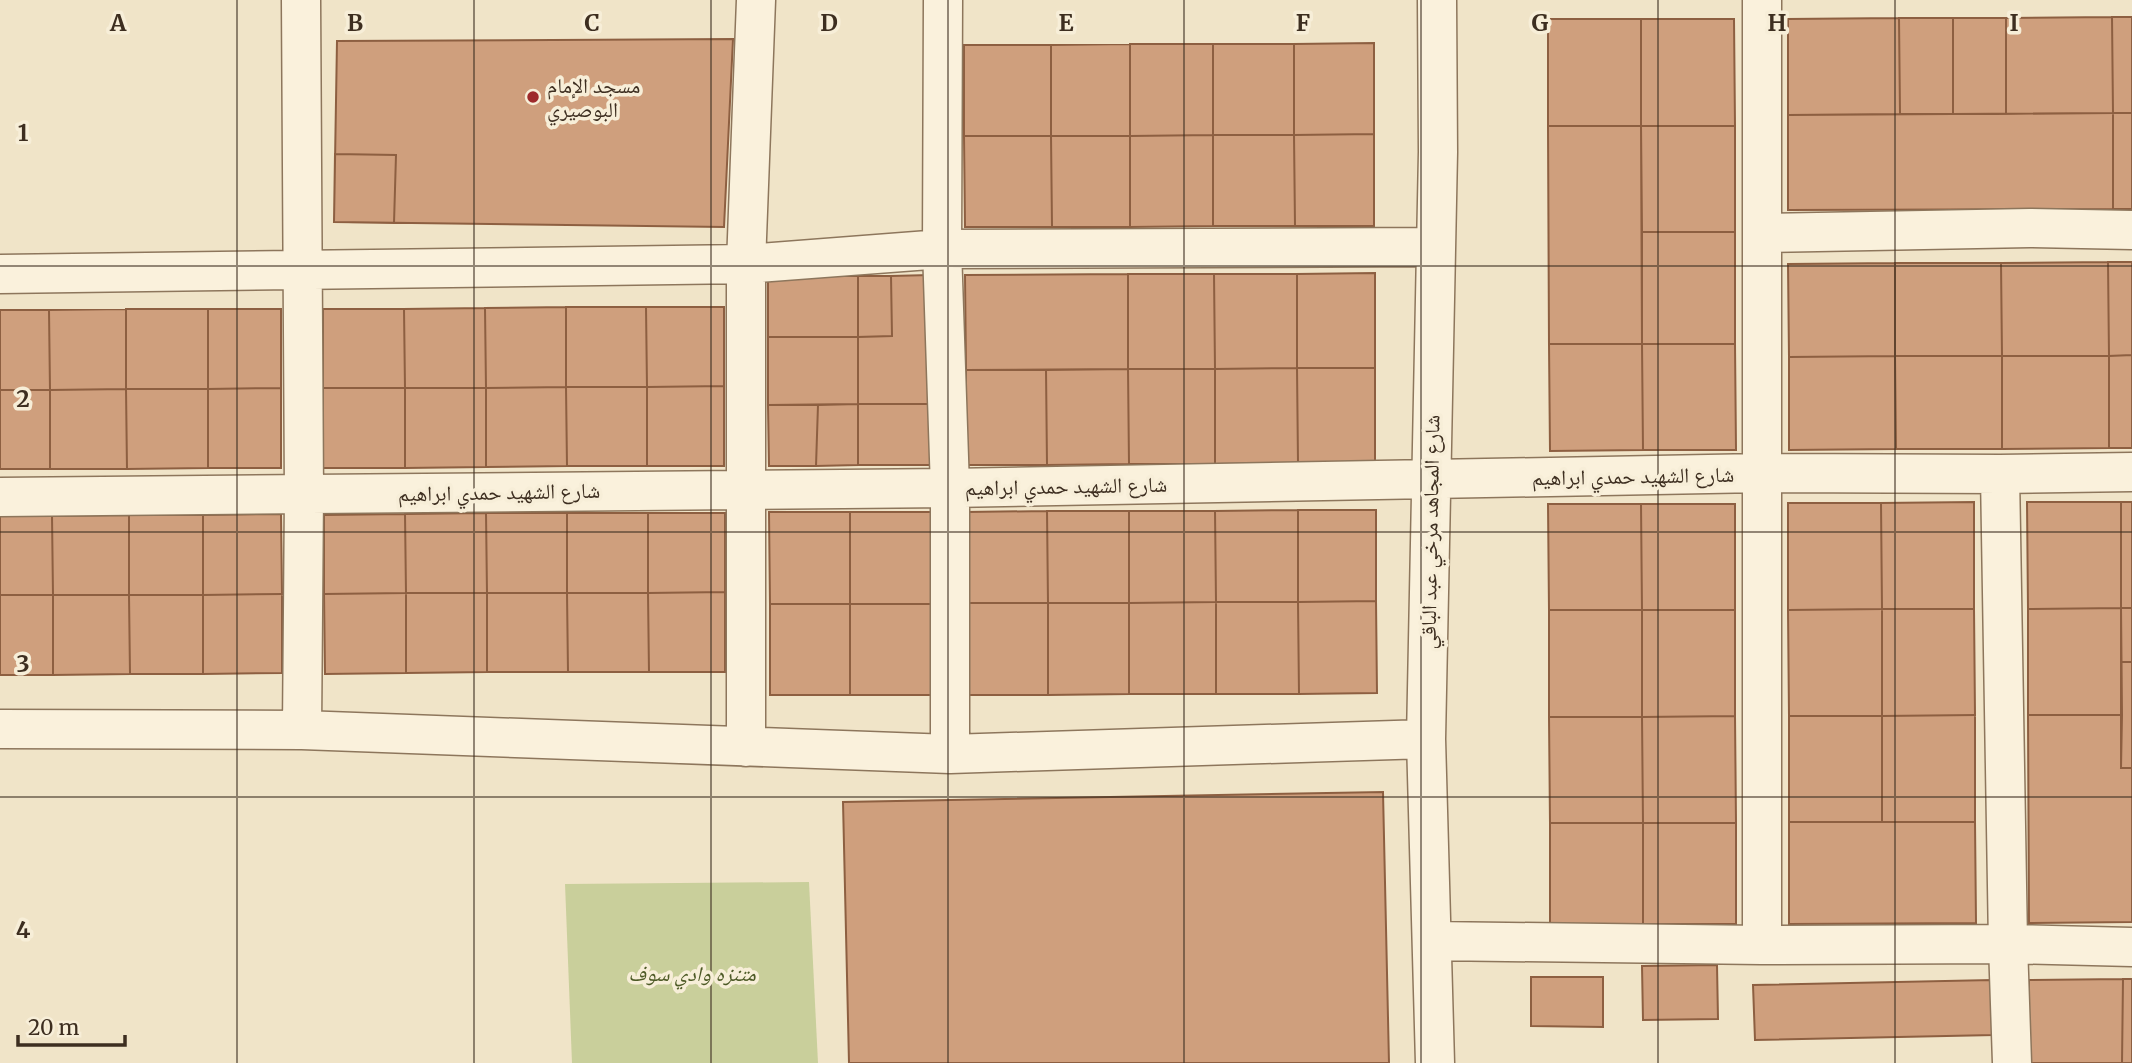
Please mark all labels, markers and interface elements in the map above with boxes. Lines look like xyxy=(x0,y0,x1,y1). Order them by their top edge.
text: A xyxy=(109,8,127,37)
text: B xyxy=(347,8,363,37)
text: C xyxy=(584,8,600,37)
text: D xyxy=(820,8,838,37)
text: E xyxy=(1058,8,1074,37)
text: F xyxy=(1296,8,1310,37)
text: G xyxy=(1532,8,1549,37)
text: H xyxy=(1768,8,1787,37)
text: I xyxy=(2009,8,2019,37)
place label: مسجد الإمام البوصيري xyxy=(547,72,640,126)
marker: مسجد الإمام البوصيري xyxy=(525,89,541,105)
text: 1 xyxy=(18,118,29,147)
text: 2 xyxy=(16,384,30,413)
street label: شارع المجاهد مرخي عبد الباقي xyxy=(1414,415,1449,650)
street label: شارع الشهيد حمدي ابراهيم xyxy=(1532,461,1734,495)
street label: شارع الشهيد حمدي ابراهيم xyxy=(965,471,1167,505)
street label: شارع الشهيد حمدي ابراهيم xyxy=(398,477,600,511)
text: 3 xyxy=(16,649,30,678)
text: 4 xyxy=(16,915,31,944)
park label: متنزه وادي سوف xyxy=(628,960,756,990)
scale bar xyxy=(18,1004,124,1048)
text: 20 m xyxy=(28,1014,80,1041)

